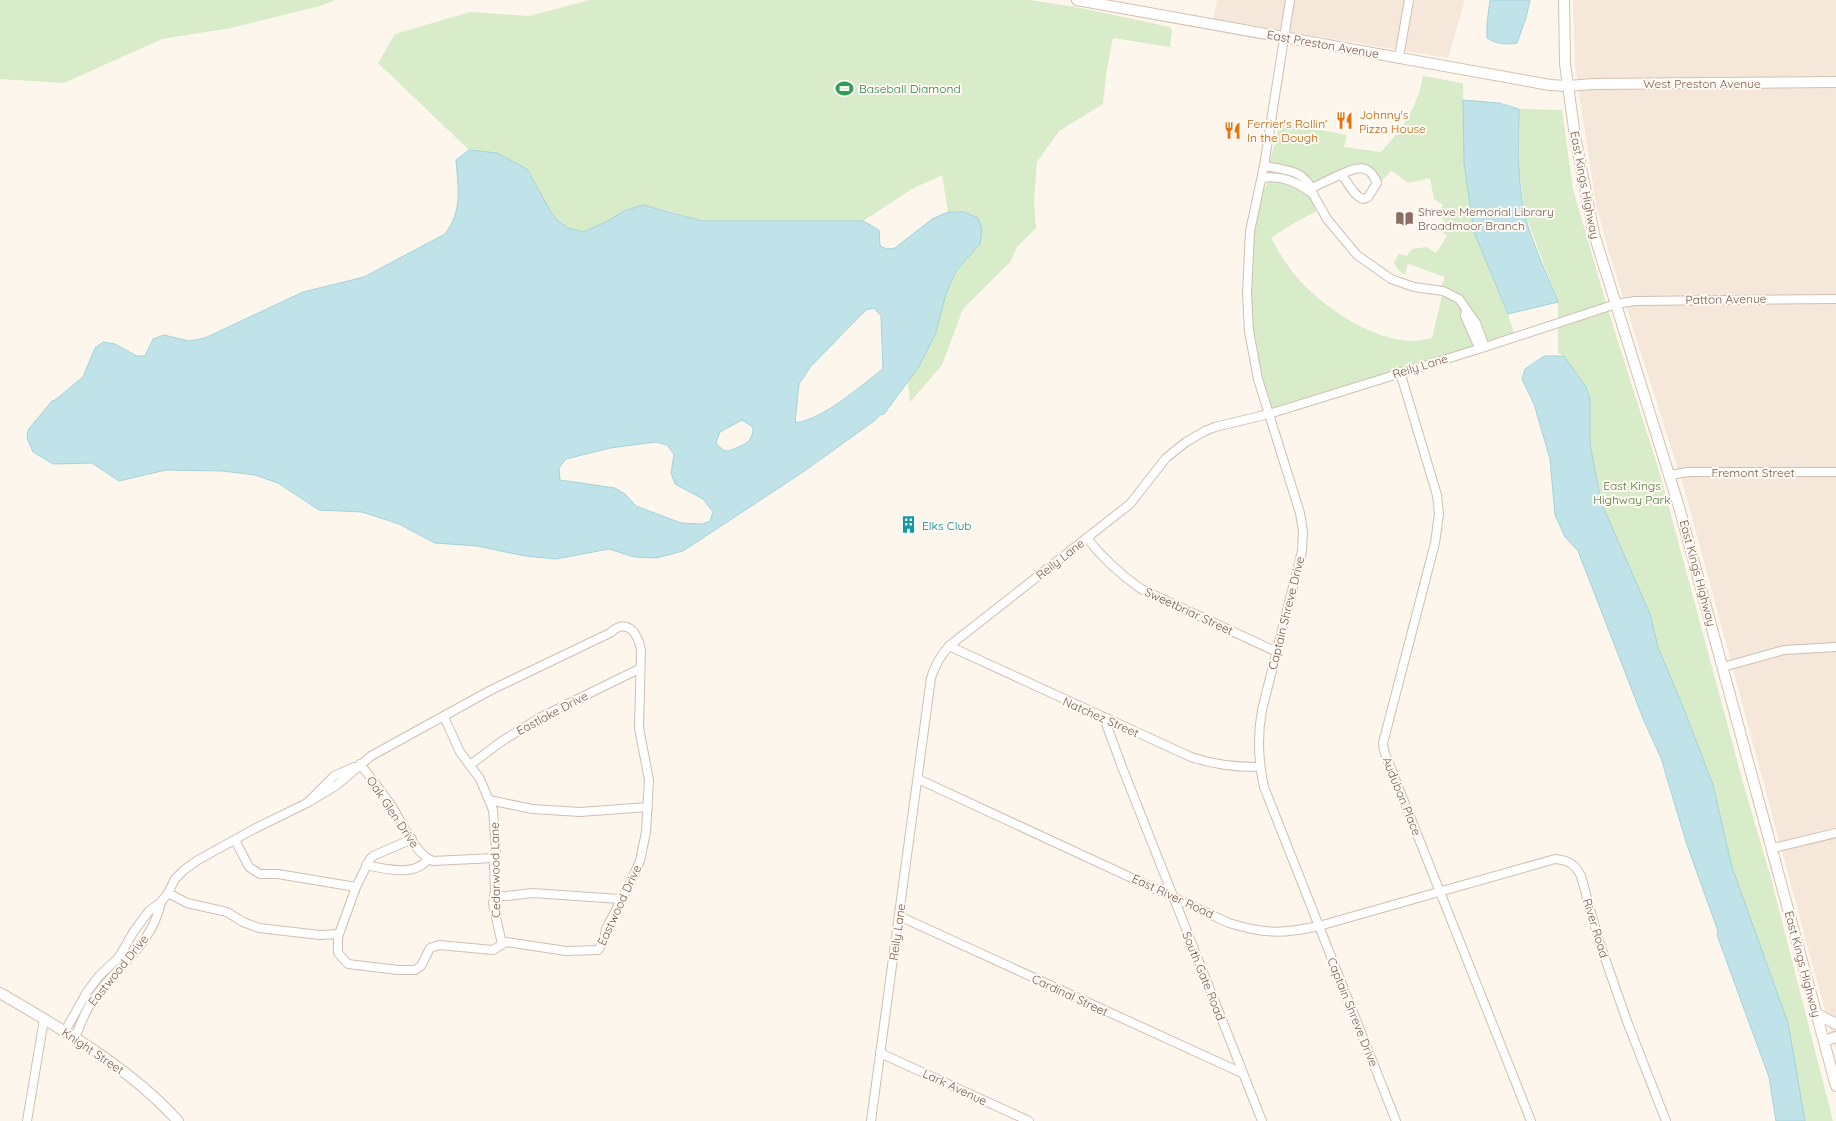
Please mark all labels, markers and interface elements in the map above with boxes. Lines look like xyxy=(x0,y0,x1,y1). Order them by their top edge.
street label: East Preston Avenue xyxy=(1266,27,1380,61)
street label: West Preston Avenue xyxy=(1643,76,1761,91)
sports icon: Baseball Diamond xyxy=(835,78,855,98)
place label: Baseball Diamond xyxy=(859,81,961,96)
place label: Johnny's Pizza House xyxy=(1359,107,1426,136)
restaurant icon: Johnny's Pizza House xyxy=(1335,111,1355,131)
place label: Ferrier's Rollin' In the Dough xyxy=(1247,116,1327,145)
restaurant icon: Ferrier's Rollin' In the Dough xyxy=(1223,120,1243,140)
street label: East Kings Highway xyxy=(1567,130,1603,240)
place label: Shreve Memorial Library Broadmoor Branch xyxy=(1418,204,1554,233)
library icon: Shreve Memorial Library Broadmoor Branch xyxy=(1394,208,1414,228)
street label: Patton Avenue xyxy=(1685,291,1767,307)
street label: Reily Lane xyxy=(1390,350,1450,382)
street label: Fremont Street xyxy=(1711,465,1795,480)
park label: East Kings Highway Park xyxy=(1593,478,1671,507)
building icon: Elks Club xyxy=(898,515,918,535)
place label: Elks Club xyxy=(922,518,971,533)
street label: East Kings Highway xyxy=(1677,518,1719,628)
street label: Reily Lane xyxy=(1033,535,1087,583)
street label: Captain Shreve Drive xyxy=(1265,555,1307,671)
street label: Sweetbriar Street xyxy=(1142,584,1236,638)
street label: Eastlake Drive xyxy=(514,688,591,738)
street label: Natchez Street xyxy=(1061,694,1141,740)
street label: Audubon Place xyxy=(1379,754,1425,838)
street label: Oak Glen Drive xyxy=(364,773,423,851)
street label: Cedarwood Lane xyxy=(487,822,503,918)
street label: Eastwood Drive xyxy=(594,862,644,948)
street label: East River Road xyxy=(1130,871,1216,921)
street label: River Road xyxy=(1580,896,1612,960)
street label: Reily Lane xyxy=(886,902,908,961)
street label: East Kings Highway xyxy=(1782,909,1824,1019)
street label: South Gate Road xyxy=(1179,929,1229,1023)
street label: Eastwood Drive xyxy=(85,931,151,1009)
street label: Captain Shreve Drive xyxy=(1324,955,1382,1069)
street label: Cardinal Street xyxy=(1030,971,1110,1019)
street label: Knight Street xyxy=(59,1025,127,1077)
street label: Lark Avenue xyxy=(921,1066,990,1108)

